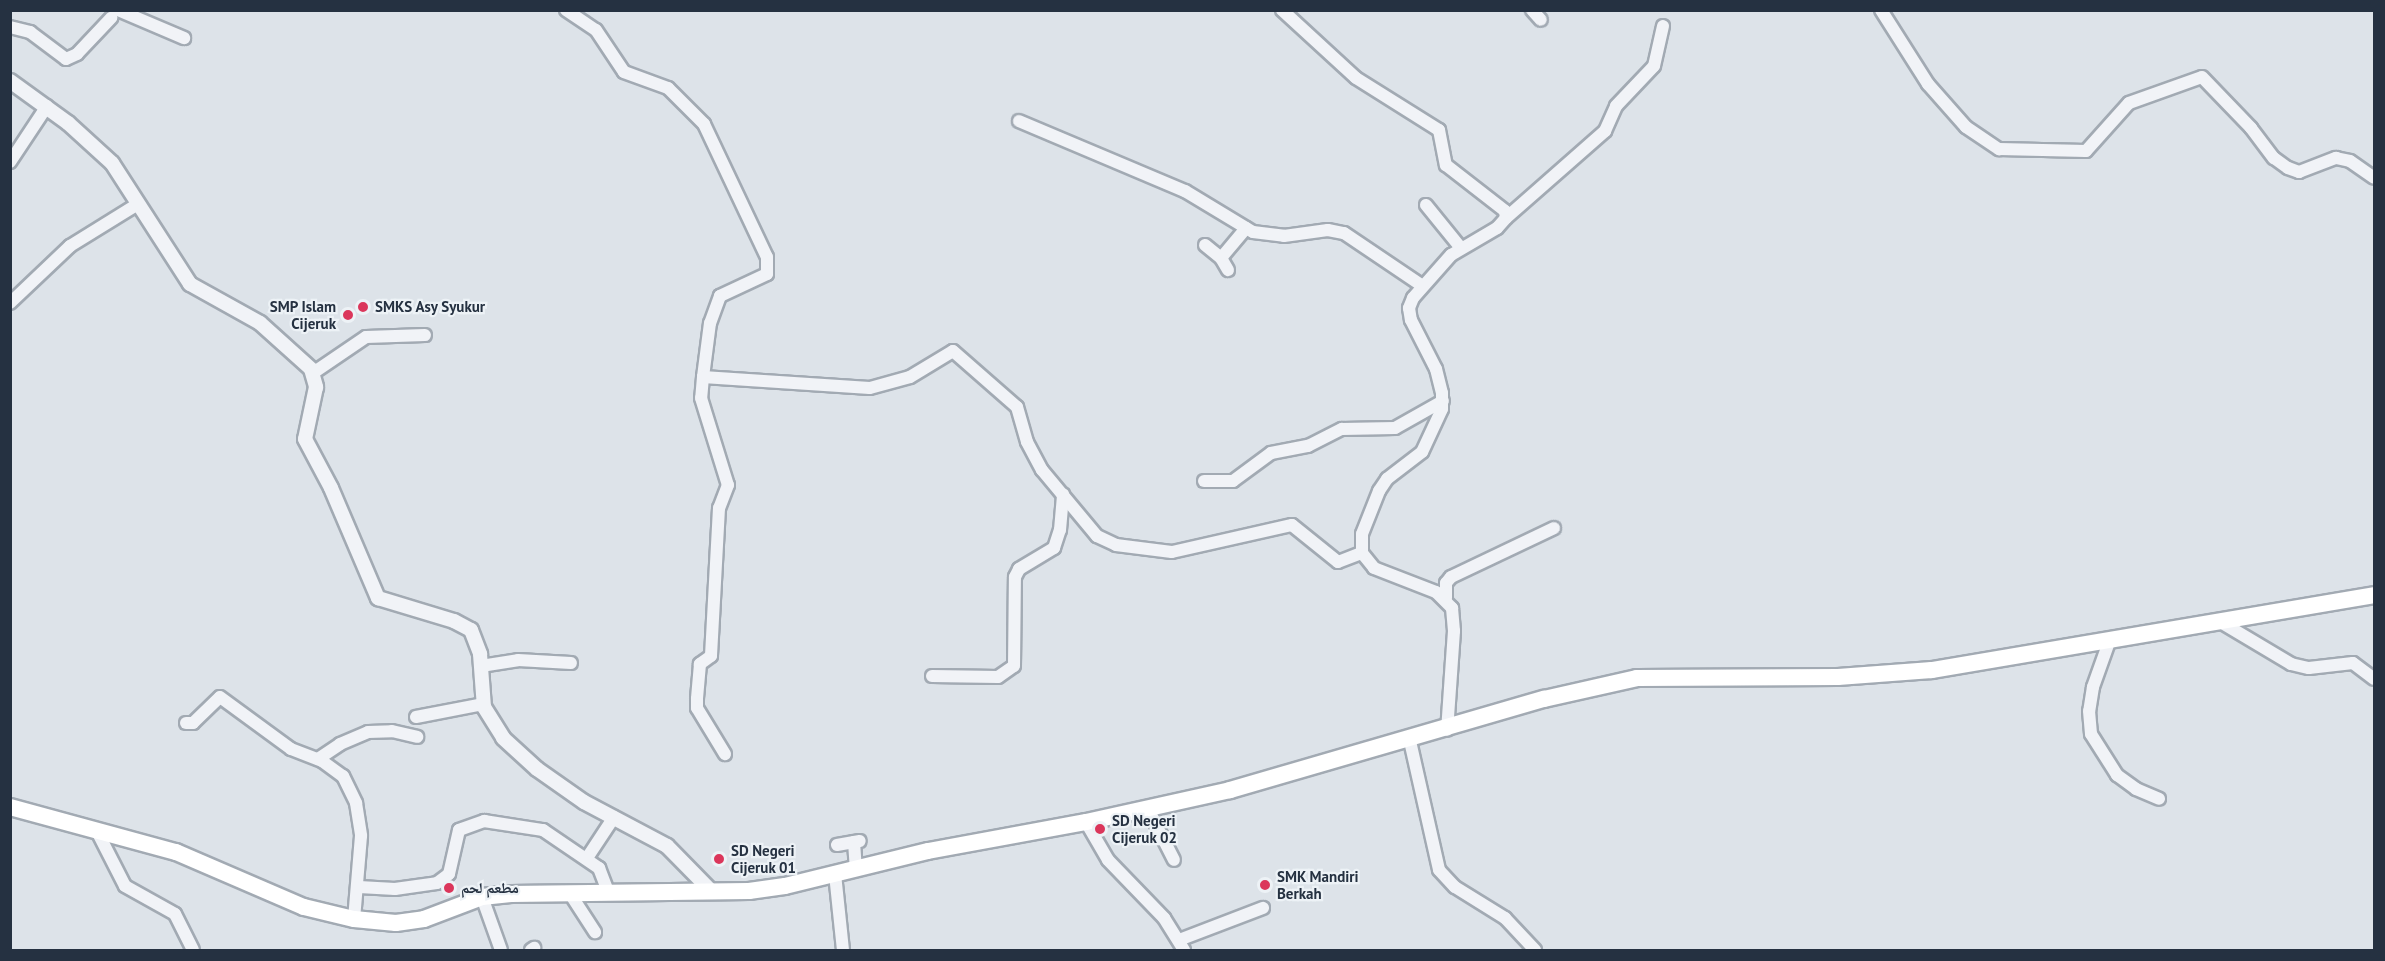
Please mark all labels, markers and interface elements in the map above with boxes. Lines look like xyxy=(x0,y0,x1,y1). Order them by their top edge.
place label: SMP Islam Cijeruk xyxy=(269,297,336,332)
place label: SMKS Asy Syukur xyxy=(375,298,486,316)
marker: SMKS Asy Syukur xyxy=(356,300,370,314)
marker: SMP Islam Cijeruk xyxy=(341,308,355,322)
place label: SD Negeri Cijeruk 02 xyxy=(1112,811,1178,846)
marker: SD Negeri Cijeruk 02 xyxy=(1093,822,1107,836)
place label: SD Negeri Cijeruk 01 xyxy=(731,841,797,876)
marker: SD Negeri Cijeruk 01 xyxy=(712,852,726,866)
place label: SMK Mandiri Berkah xyxy=(1277,867,1359,902)
marker: SMK Mandiri Berkah xyxy=(1258,878,1272,892)
place label: مطعم لحم xyxy=(461,879,519,897)
marker: مطعم لحم xyxy=(442,881,456,895)

